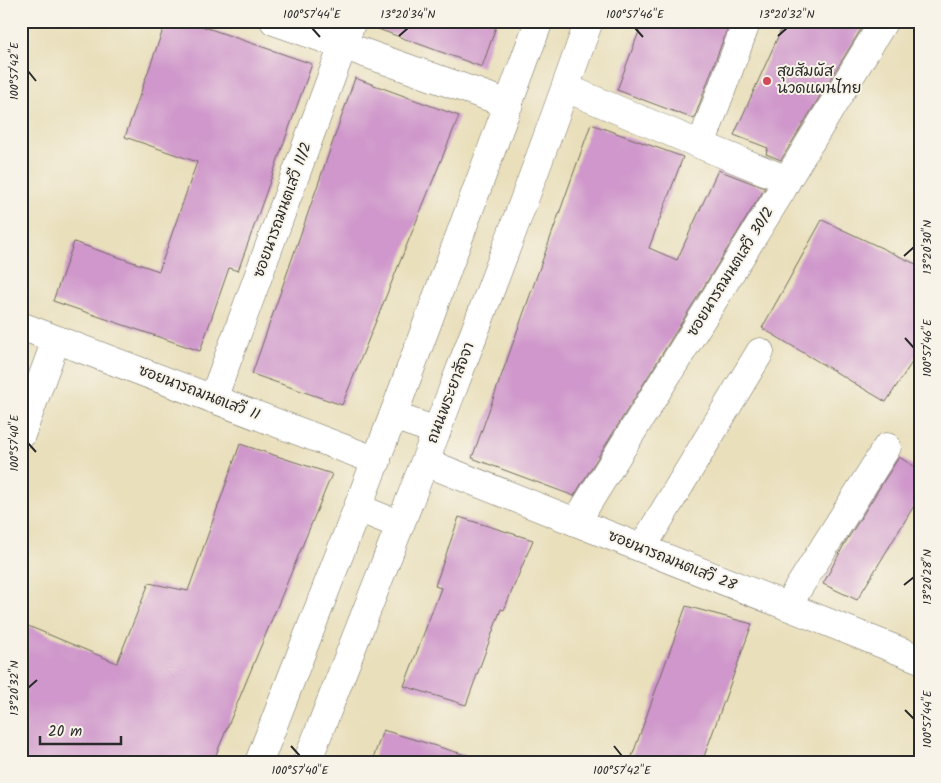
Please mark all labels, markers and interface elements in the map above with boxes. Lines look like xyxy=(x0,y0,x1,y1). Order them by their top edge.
text: 100°57'44"E xyxy=(283,5,342,24)
text: 13°20'34"N xyxy=(381,5,435,24)
text: 100°57'46"E xyxy=(606,5,665,24)
text: 13°20'32"N xyxy=(759,5,815,24)
text: 100°57'42"E xyxy=(5,41,24,100)
place label: สุขสัมผัส นวดแผนไทย xyxy=(777,60,861,101)
marker: สุขสัมผัส นวดแผนไทย xyxy=(761,75,773,87)
street label: ซอยนารถมนตเสวี 11/2 xyxy=(247,139,319,281)
street label: ซอยนารถมนตเสวี 30/2 xyxy=(681,202,781,342)
text: 13°20'30"N xyxy=(918,220,937,274)
text: 100°57'46"E xyxy=(918,318,937,377)
street label: ถนนพระยาสัจจา xyxy=(421,339,481,447)
street label: ซอยนารถมนตเสวี 11 xyxy=(135,359,264,427)
text: 100°57'40"E xyxy=(5,413,24,472)
street label: ซอยนารถมนตเสวี 28 xyxy=(604,524,741,598)
text: 13°20'28"N xyxy=(918,549,937,605)
text: 13°20'32"N xyxy=(5,660,24,716)
text: 100°57'44"E xyxy=(918,689,937,748)
scale bar xyxy=(40,713,121,745)
text: 20 m xyxy=(48,720,82,744)
text: 100°57'40"E xyxy=(271,761,330,780)
text: 100°57'42"E xyxy=(593,761,652,780)

